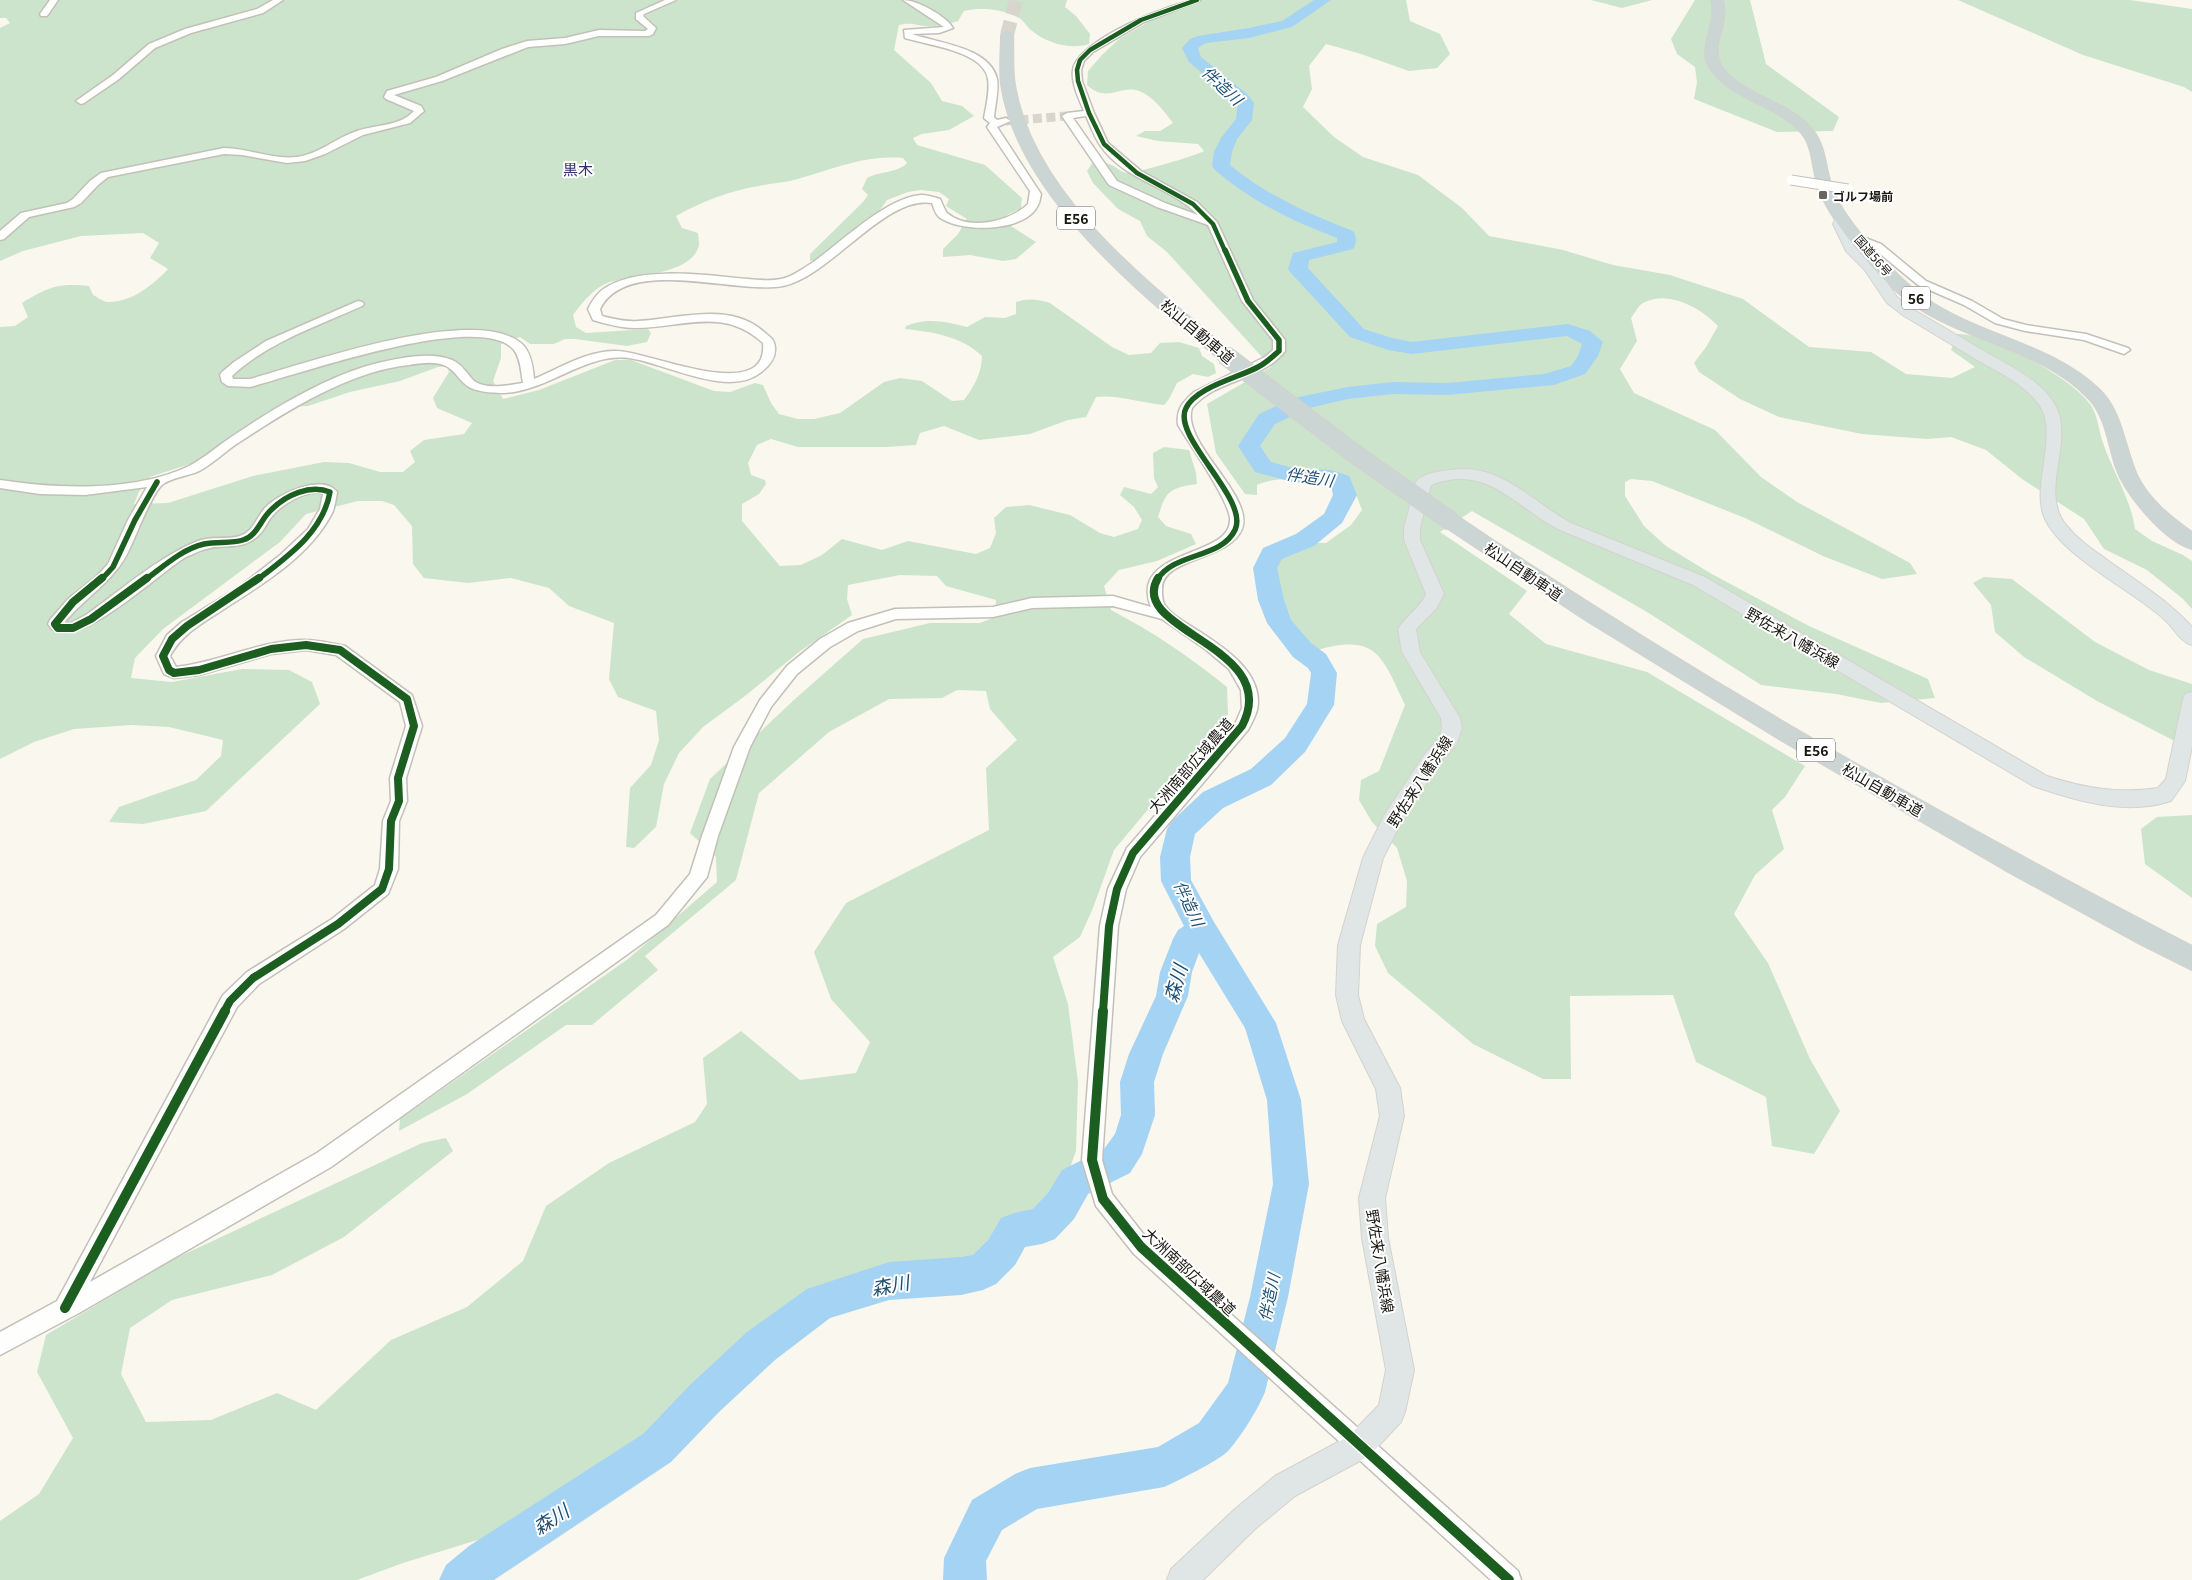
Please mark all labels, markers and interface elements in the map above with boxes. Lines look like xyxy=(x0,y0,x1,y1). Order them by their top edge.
water label: 伴造川 xyxy=(1197,60,1250,112)
district label: 黒木 xyxy=(563,158,593,179)
place label: ゴルフ場前 xyxy=(1833,187,1893,204)
marker: ゴルフ場前 xyxy=(1817,189,1829,201)
road number: E56 xyxy=(1057,207,1095,230)
street label: 国道56号 xyxy=(1851,231,1897,279)
road number: 56 xyxy=(1902,286,1930,310)
street label: 松山自動車道 xyxy=(1157,294,1239,368)
water label: 伴造川 xyxy=(1284,460,1338,492)
street label: 松山自動車道 xyxy=(1481,537,1567,605)
street label: 野佐来八幡浜線 xyxy=(1742,602,1844,672)
street label: 大洲南部広域農道 xyxy=(1143,713,1237,817)
street label: 野佐来八幡浜線 xyxy=(1382,731,1456,831)
road number: E56 xyxy=(1797,738,1835,762)
street label: 松山自動車道 xyxy=(1839,757,1927,821)
water label: 伴造川 xyxy=(1169,876,1212,932)
water label: 森川 xyxy=(1156,959,1193,1005)
street label: 野佐来八幡浜線 xyxy=(1362,1207,1400,1315)
street label: 大洲南部広域農道 xyxy=(1139,1222,1241,1320)
water label: 森川 xyxy=(869,1267,913,1301)
water label: 伴造川 xyxy=(1251,1269,1285,1323)
water label: 森川 xyxy=(527,1495,575,1540)

